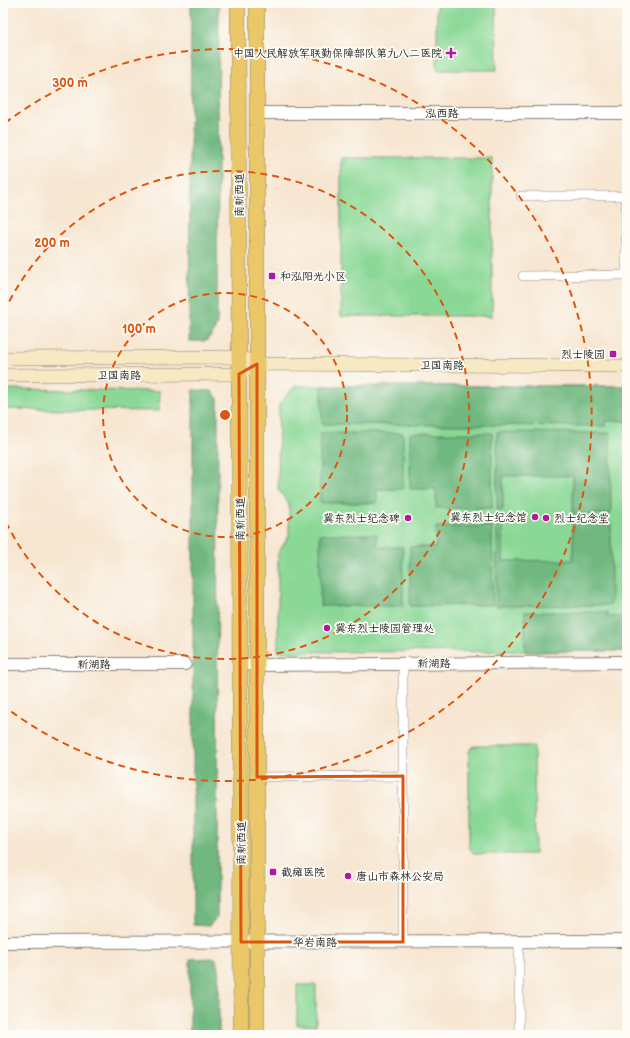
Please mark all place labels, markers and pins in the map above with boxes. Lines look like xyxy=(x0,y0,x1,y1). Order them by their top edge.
place label: 中国人民解放军联勤保障部队第九八二医院 xyxy=(233,47,442,60)
marker: 中国人民解放军联勤保障部队第九八二医院 xyxy=(445,47,457,59)
place label: 和泓阳光小区 xyxy=(280,270,346,283)
marker: 和泓阳光小区 xyxy=(267,271,277,281)
place label: 烈士陵园 xyxy=(561,348,605,361)
marker: 烈士陵园 xyxy=(608,349,618,359)
centre of rings xyxy=(218,408,232,422)
place label: 冀东烈士纪念馆 xyxy=(450,511,527,524)
place label: 冀东烈士纪念碑 xyxy=(323,512,400,525)
marker: 冀东烈士纪念馆 xyxy=(530,512,540,522)
place label: 烈士纪念堂 xyxy=(554,512,609,525)
marker: 冀东烈士纪念碑 xyxy=(403,513,413,523)
marker: 烈士纪念堂 xyxy=(541,513,551,523)
place label: 冀东烈士陵园管理处 xyxy=(335,622,434,635)
marker: 冀东烈士陵园管理处 xyxy=(322,623,332,633)
place label: 截瘫医院 xyxy=(281,866,325,879)
marker: 截瘫医院 xyxy=(268,867,278,877)
place label: 唐山市森林公安局 xyxy=(356,870,444,883)
marker: 唐山市森林公安局 xyxy=(343,871,353,881)

